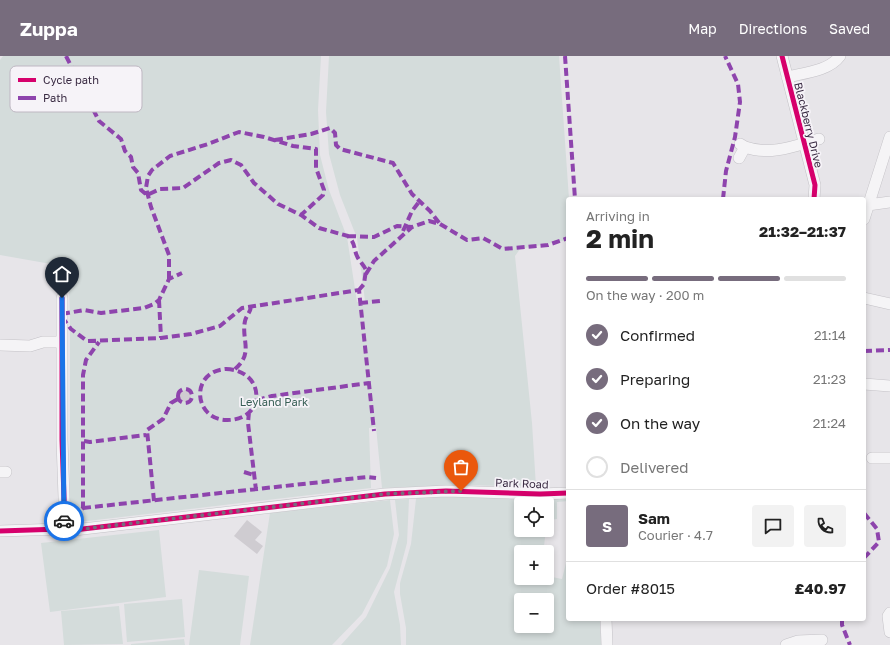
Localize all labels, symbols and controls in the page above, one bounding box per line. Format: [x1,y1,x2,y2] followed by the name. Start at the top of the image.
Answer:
[20,17,78,40] text: Zuppa
[688,20,717,37] text: Map
[739,20,807,37] text: Directions
[829,20,870,37] text: Saved
[10,66,142,112] legend
[43,73,99,86] text: Cycle path
[792,81,826,169] street label: Blackberry Drive
[43,91,67,104] text: Path
[586,208,650,224] text: Arriving in
[759,222,846,240] text: 21:32–21:37
[586,223,654,254] text: 2 min
[45,257,79,298] pin
[51,263,73,285] icon: home
[586,287,704,303] text: On the way · 200 m
[586,324,608,346] icon: check
[620,326,695,344] text: Confirmed
[814,327,846,343] text: 21:14
[586,368,608,390] icon: check
[620,370,690,388] text: Preparing
[813,371,846,387] text: 21:23
[240,395,308,408] park label: Leyland Park
[586,412,608,434] icon: check
[620,414,700,432] text: On the way
[813,415,846,431] text: 21:24
[444,450,478,491] pin
[450,456,472,478] icon: bag
[620,458,688,476] text: Delivered
[495,476,549,490] street label: Park Road
[514,497,554,633] map controls
[514,497,554,537] button: locate
[44,501,84,541] courier
[752,505,794,547] button: chat
[804,505,846,547] button: phone
[638,509,670,527] text: Sam
[53,510,75,532] icon: car
[602,517,612,535] text: S
[638,527,713,543] text: Courier · 4.7
[514,545,554,585] button: +
[586,579,675,597] text: Order #8015
[794,579,846,597] text: £40.97
[514,593,554,633] button: −

